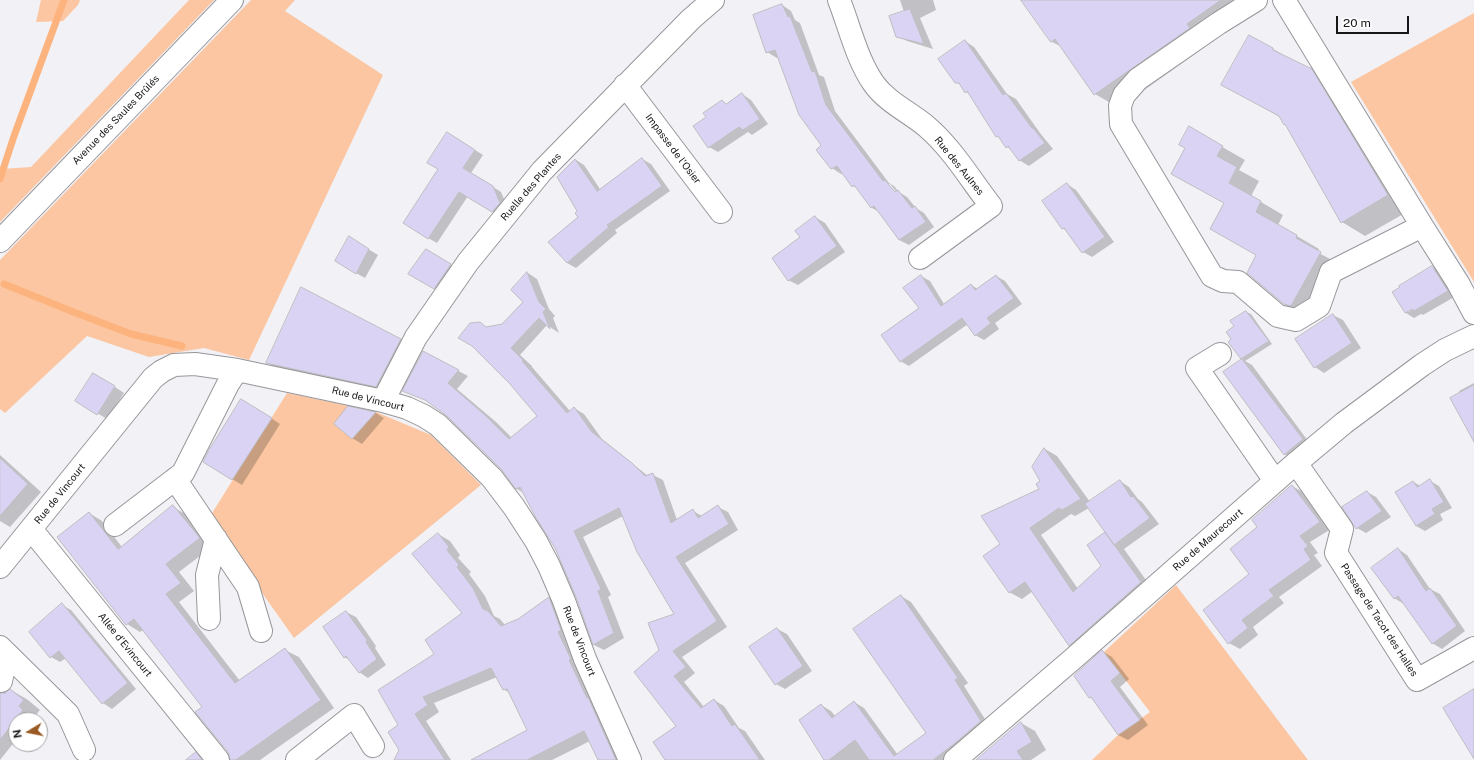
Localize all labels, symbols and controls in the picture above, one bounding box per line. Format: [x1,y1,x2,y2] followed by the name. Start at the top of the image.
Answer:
[1338,8,1411,34] scale bar
[1343,16,1371,30] text: 20 m
[70,73,162,167] street label: Avenue des Saules Brûlés
[643,112,703,186] street label: Impasse de l'Osier
[932,134,986,198] street label: Rue des Aulnes
[498,151,564,223] street label: Ruelle des Plantes
[331,384,405,414] street label: Rue de Vincourt
[32,461,88,527] street label: Rue de Vincourt
[1171,506,1245,574] street label: Rue de Maurecourt
[1338,561,1420,679] street label: Passage de Tacot des Halles
[560,604,598,678] street label: Rue de Vincourt
[96,611,154,679] street label: Allée d'Evincourt
[8,712,48,752] north arrow
[11,729,24,739] text: N

